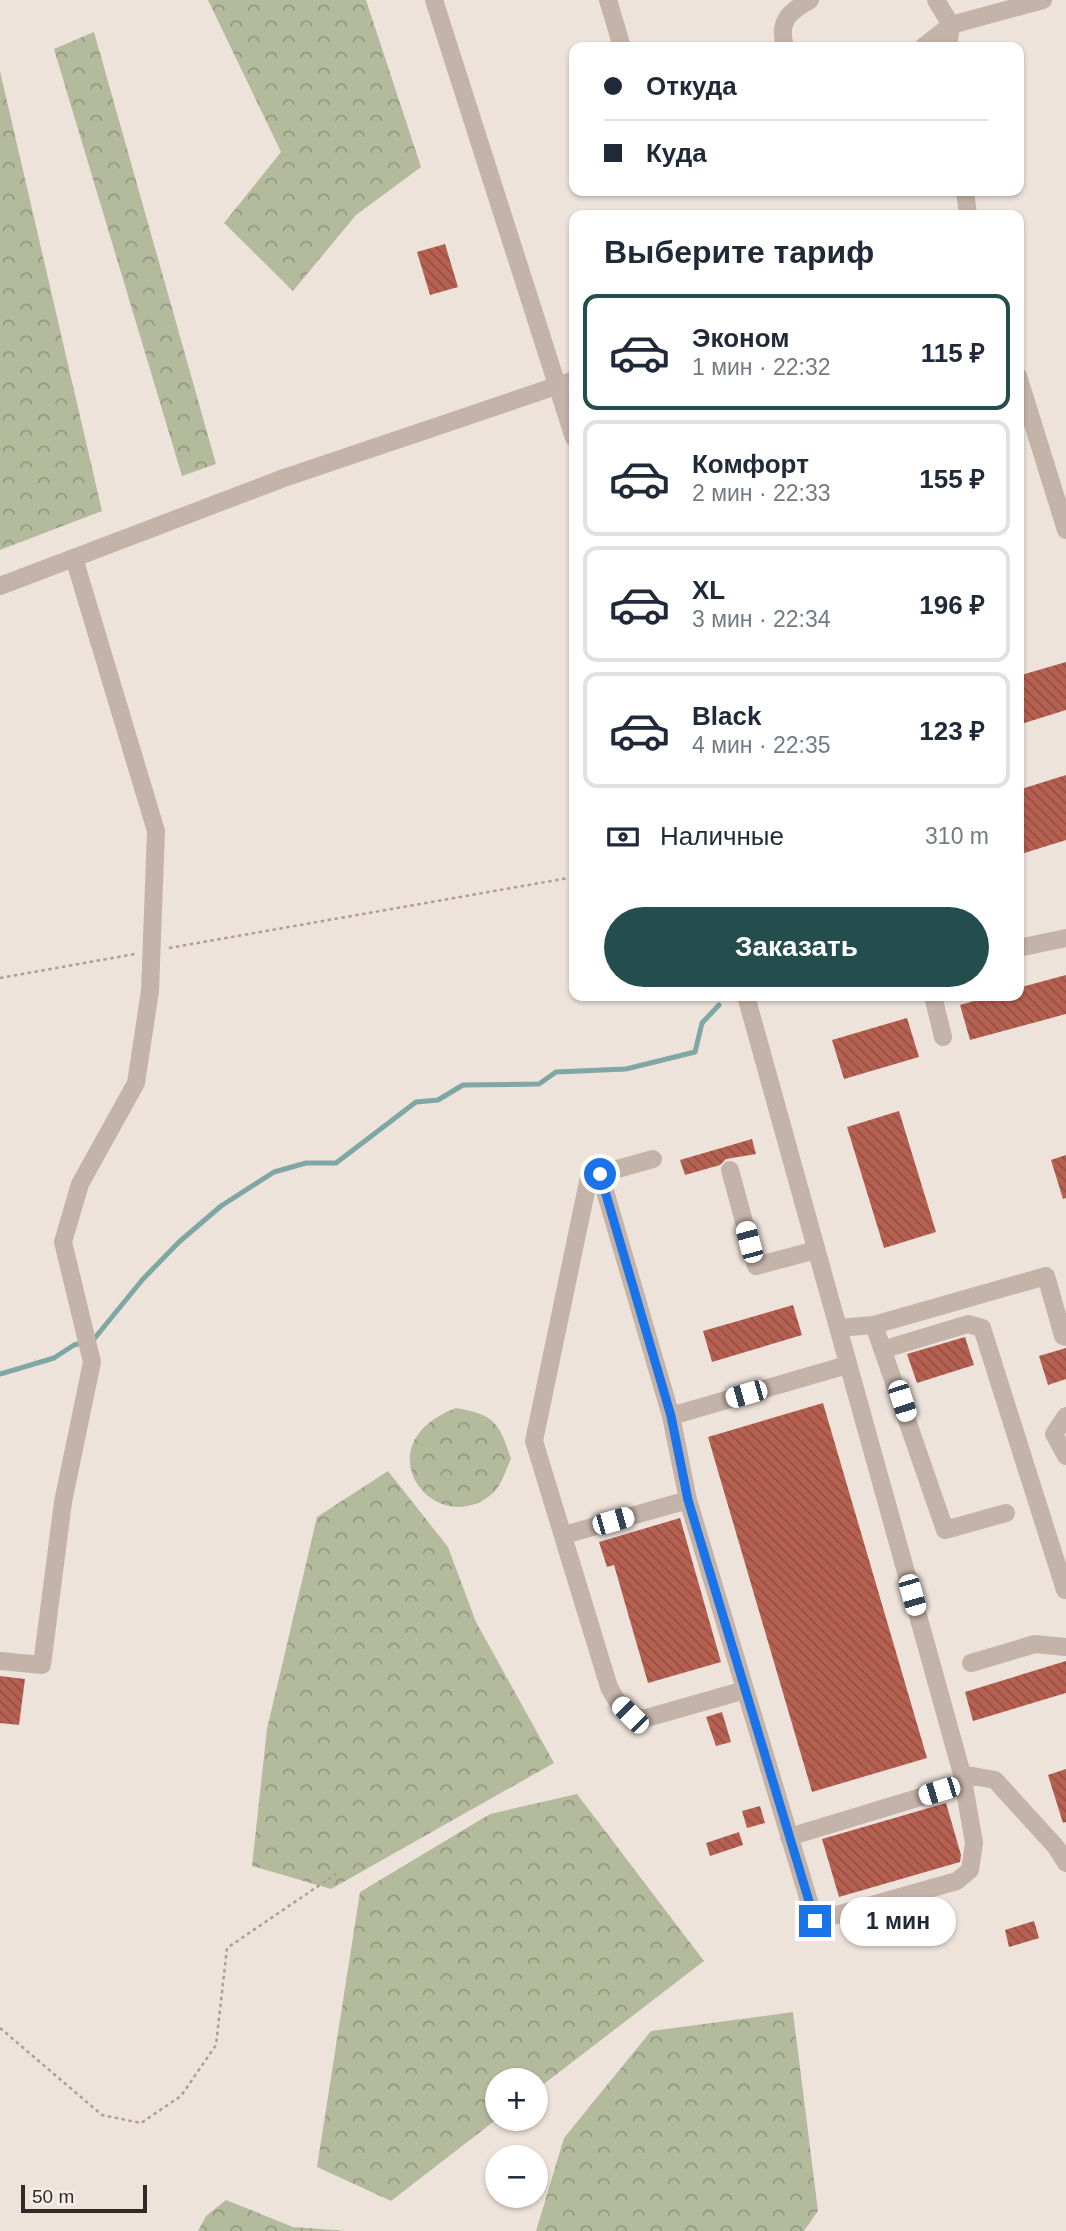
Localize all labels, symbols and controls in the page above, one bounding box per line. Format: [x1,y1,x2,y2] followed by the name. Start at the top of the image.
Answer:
[646,71,737,101] text: Откуда
[646,138,707,168] text: Куда
[604,234,874,270] text: Выберите тариф
[608,321,671,384] icon: car
[692,323,790,353] text: Эконом
[921,338,985,368] text: 115 ₽
[692,354,831,380] text: 1 мин · 22:32
[608,447,671,510] icon: car
[692,449,809,479] text: Комфорт
[919,464,985,494] text: 155 ₽
[692,480,831,506] text: 2 мин · 22:33
[608,573,671,636] icon: car
[692,575,725,605] text: XL
[919,590,985,620] text: 196 ₽
[692,606,831,632] text: 3 мин · 22:34
[608,699,671,762] icon: car
[692,701,761,731] text: Black
[919,716,985,746] text: 123 ₽
[692,732,831,758] text: 4 мин · 22:35
[604,818,642,856] icon: cash
[660,821,784,851] text: Наличные
[925,823,989,849] text: 310 m
[604,907,989,987] button: Заказать
[584,1158,616,1190] route start
[734,1219,765,1265] car
[723,1378,770,1410] car
[886,1378,919,1424] car
[590,1505,637,1537] car
[897,1572,928,1618] car
[608,1693,653,1737] car
[916,1775,963,1807] car
[840,1896,955,1946] callout: 1 мин
[799,1905,831,1937] route end
[866,1908,930,1934] text: 1 мин
[485,2068,548,2208] map controls
[485,2068,548,2131] button: +
[485,2145,548,2208] button: −
[21,2182,147,2214] scale bar
[32,2186,74,2207] text: 50 m

